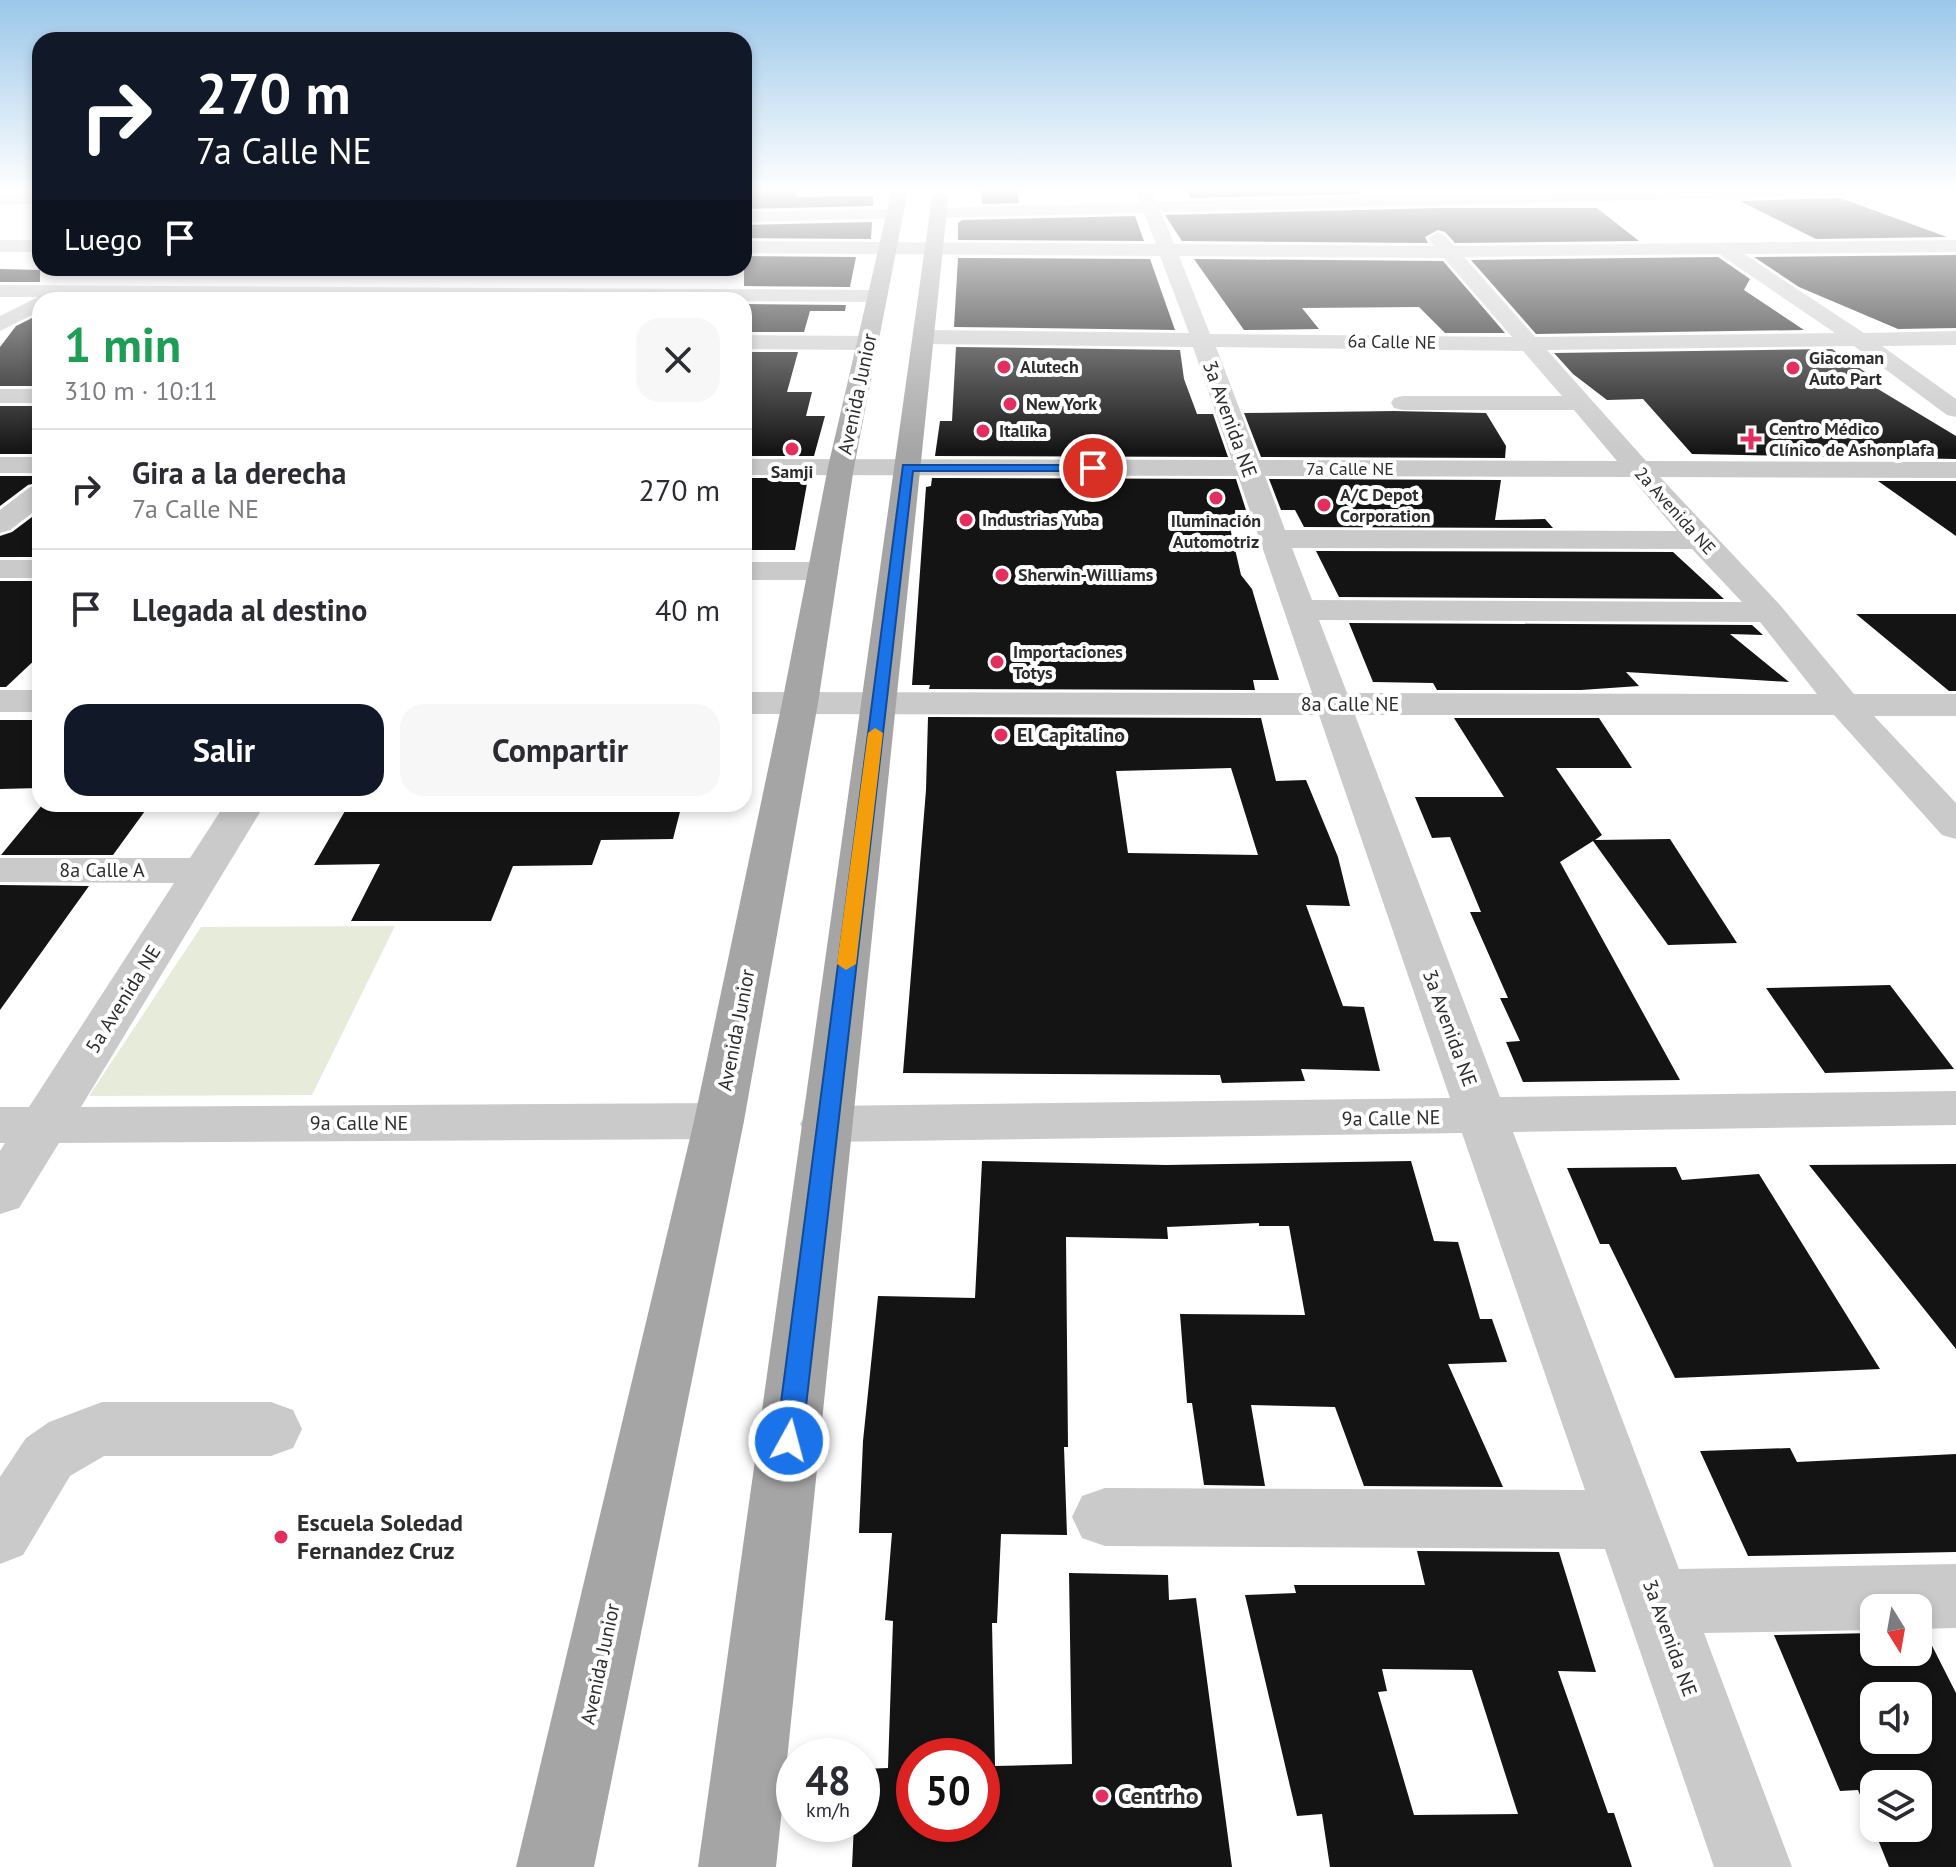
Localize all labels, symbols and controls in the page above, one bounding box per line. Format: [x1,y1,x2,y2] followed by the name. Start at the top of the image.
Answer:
[196,57,351,129] text: 270 m
[64,64,168,168] icon: right
[196,127,372,174] text: 7a Calle NE
[158,216,202,260] icon: arrive
[64,219,142,258] text: Luego
[64,313,181,375] text: 1 min
[636,318,720,402] button: close
[1347,329,1437,354] street label: 6a Calle NE
[831,331,883,457] street label: Avenida Junior
[1809,346,1884,390] place label: Giacoman Auto Part
[1020,355,1079,378] place label: Alutech
[1197,357,1263,481] street label: 3a Avenida NE
[995,358,1013,376] marker: Alutech
[1784,359,1802,377] marker: Giacoman Auto Part
[64,374,218,407] text: 310 m · 10:11
[1026,392,1097,415] place label: New York
[1001,395,1019,413] marker: New York
[1769,417,1935,461] place label: Centro Médico Clínico de Ashonplafa
[999,419,1047,442] place label: Italika
[974,422,992,440] marker: Italika
[1740,428,1762,450] marker: Centro Médico Clínico de Ashonplafa
[1059,434,1127,502] pin
[783,440,801,458] marker: Samji
[1071,446,1115,490] icon: arrive
[132,453,346,492] text: Gira a la derecha
[1306,457,1394,480] street label: 7a Calle NE
[771,460,813,483] place label: Samji
[1630,462,1721,559] street label: 2a Avenida NE
[64,467,108,511] icon: right
[639,470,720,509] text: 270 m
[1340,483,1431,527] place label: A/C Depot Corporation
[1207,489,1225,507] marker: Iluminación Automotriz
[132,492,259,525] text: 7a Calle NE
[1315,496,1333,514] marker: A/C Depot Corporation
[982,508,1100,531] place label: Industrias Yuba
[1171,509,1261,553] place label: Iluminación Automotriz
[957,511,975,529] marker: Industrias Yuba
[1018,563,1154,586] place label: Sherwin-Williams
[993,566,1011,584] marker: Sherwin-Williams
[64,587,108,631] icon: arrive
[132,590,367,629] text: Llegada al destino
[655,590,720,629] text: 40 m
[1013,640,1123,684] place label: Importaciones Totys
[988,653,1006,671] marker: Importaciones Totys
[1301,691,1399,717] street label: 8a Calle NE
[64,704,384,796] button: Salir
[400,704,720,796] button: Compartir
[1017,722,1125,748] place label: El Capitalino
[992,726,1010,744] marker: El Capitalino
[59,857,145,883] street label: 8a Calle A
[79,940,167,1058] street label: 5a Avenida NE
[1417,966,1483,1090] street label: 3a Avenida NE
[711,967,761,1093] street label: Avenida Junior
[1342,1104,1440,1132] street label: 9a Calle NE
[310,1110,408,1136] street label: 9a Calle NE
[747,1399,831,1483] position arrow
[297,1507,463,1566] place label: Escuela Soledad Fernandez Cruz
[272,1528,290,1546] marker: Escuela Soledad Fernandez Cruz
[1637,1576,1703,1700] street label: 3a Avenida NE
[1860,1594,1932,1666] north arrow
[1860,1594,1932,1842] map controls
[574,1601,626,1727] street label: Avenida Junior
[1860,1682,1932,1754] button: sound
[896,1738,1000,1842] speed limit sign: 50
[805,1754,851,1806] text: 48
[1860,1770,1932,1842] button: layers
[1118,1780,1199,1811] place label: Centrho
[1093,1787,1111,1805] marker: Centrho
[806,1797,850,1823] text: km/h

